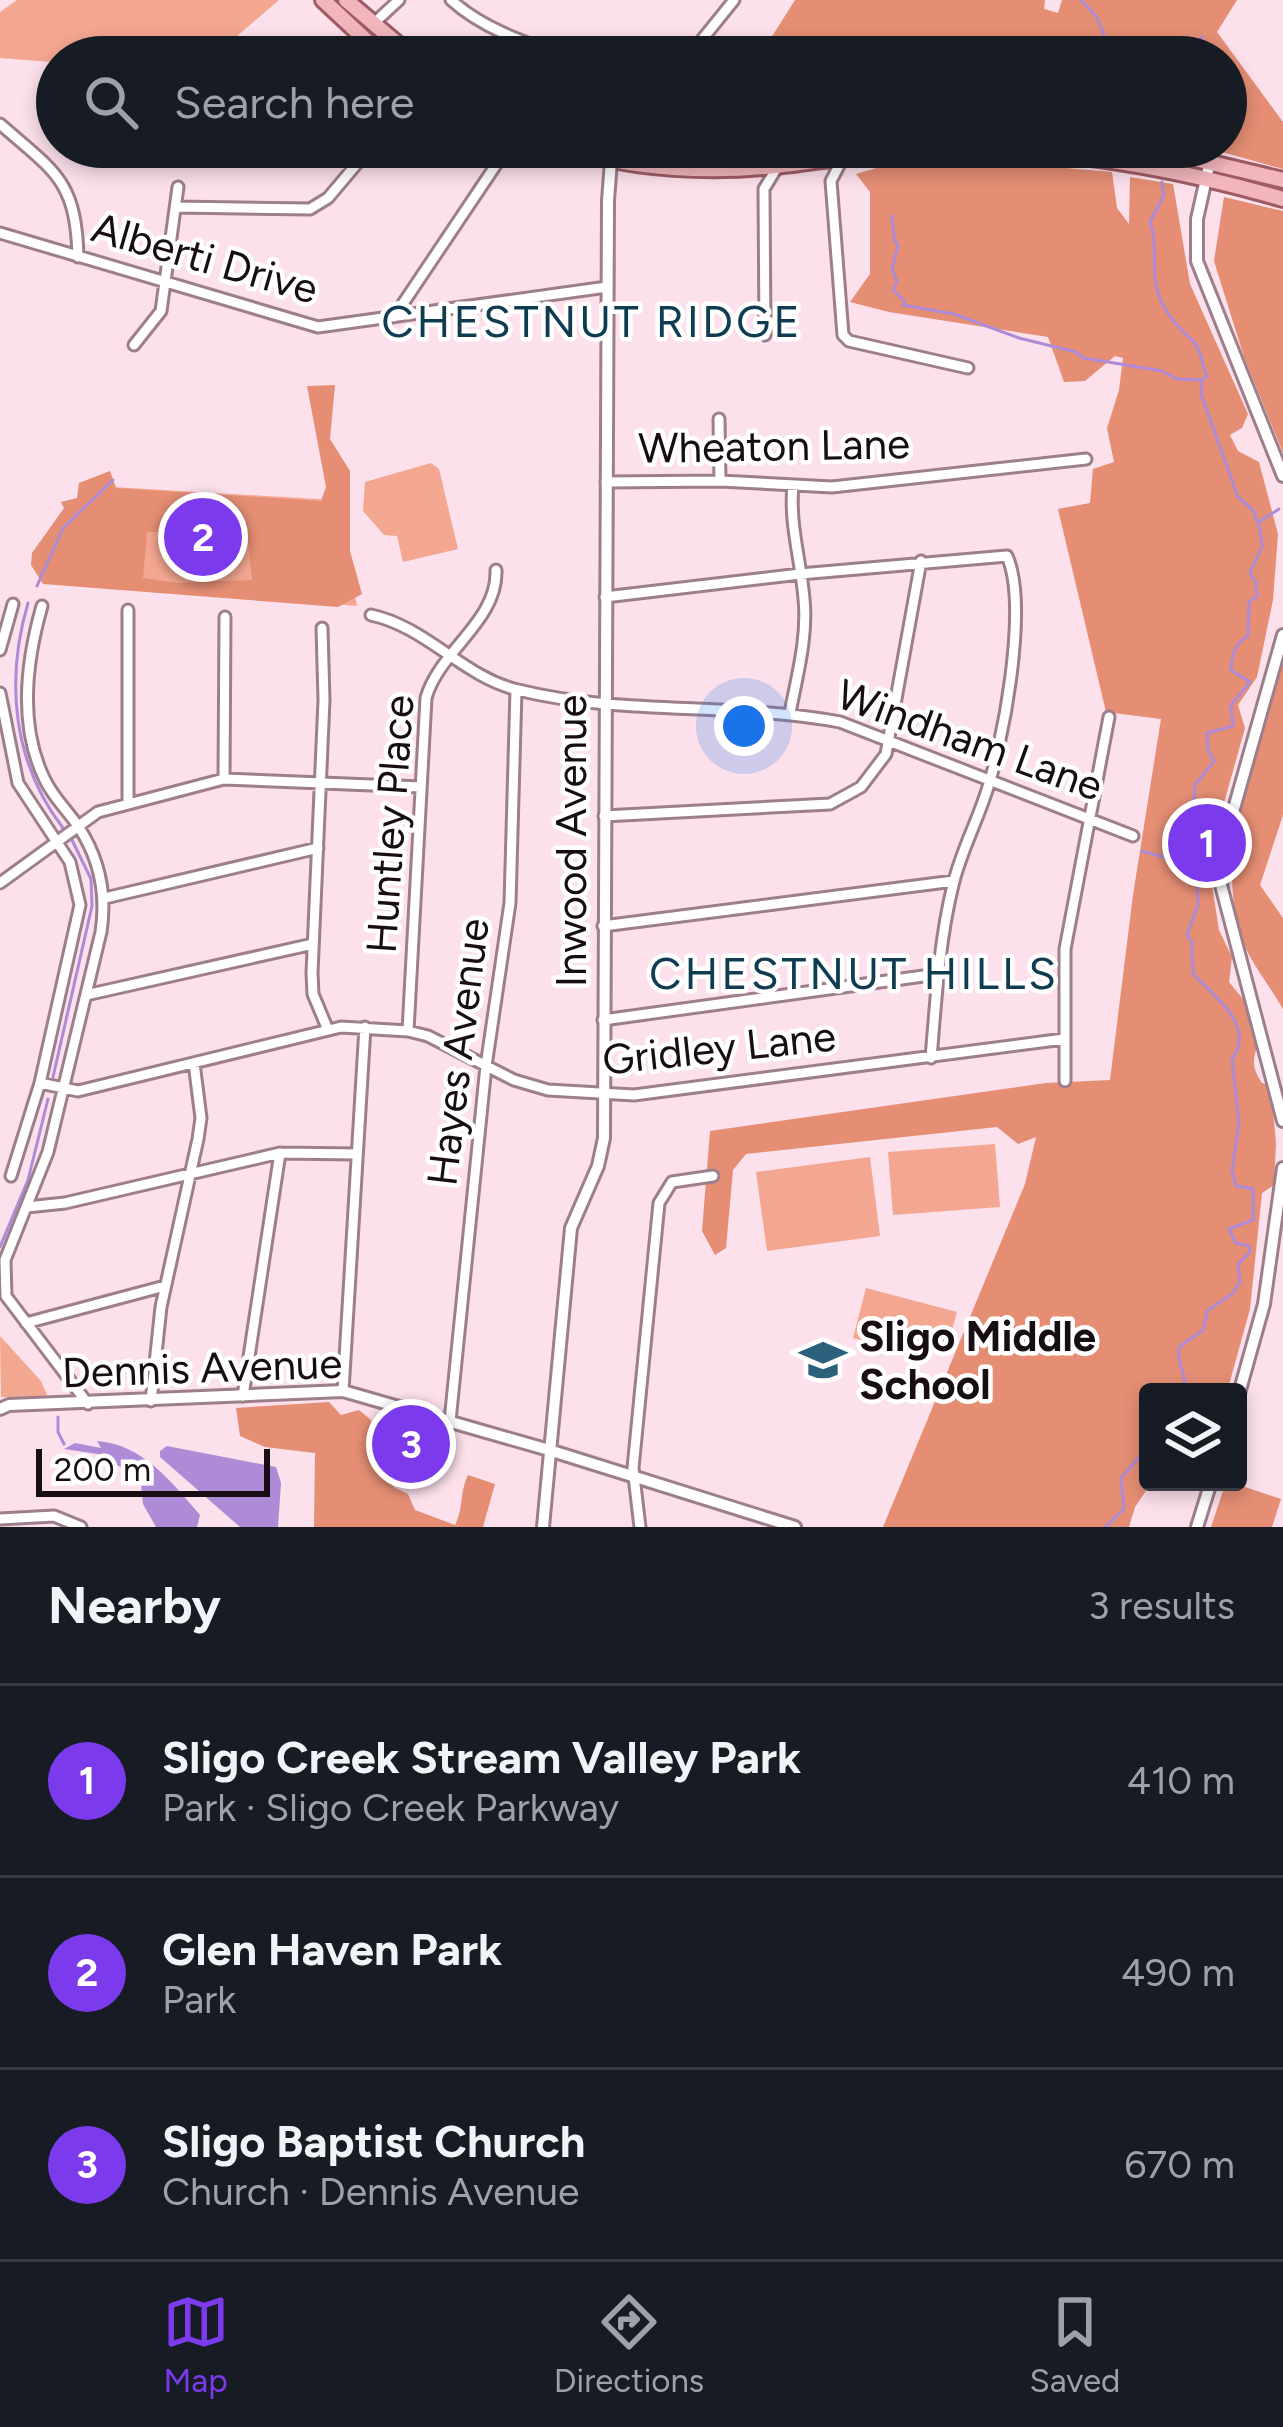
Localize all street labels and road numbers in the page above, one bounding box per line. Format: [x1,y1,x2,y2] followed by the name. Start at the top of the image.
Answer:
[86,201,324,315] street label: Alberti Drive
[638,418,910,474] street label: Wheaton Lane
[830,668,1110,812] street label: Windham Lane
[356,693,424,955] street label: Huntley Place
[546,695,597,987] street label: Inwood Avenue
[416,915,500,1189] street label: Hayes Avenue
[600,1010,838,1086] street label: Gridley Lane
[61,1338,343,1398] street label: Dennis Avenue

